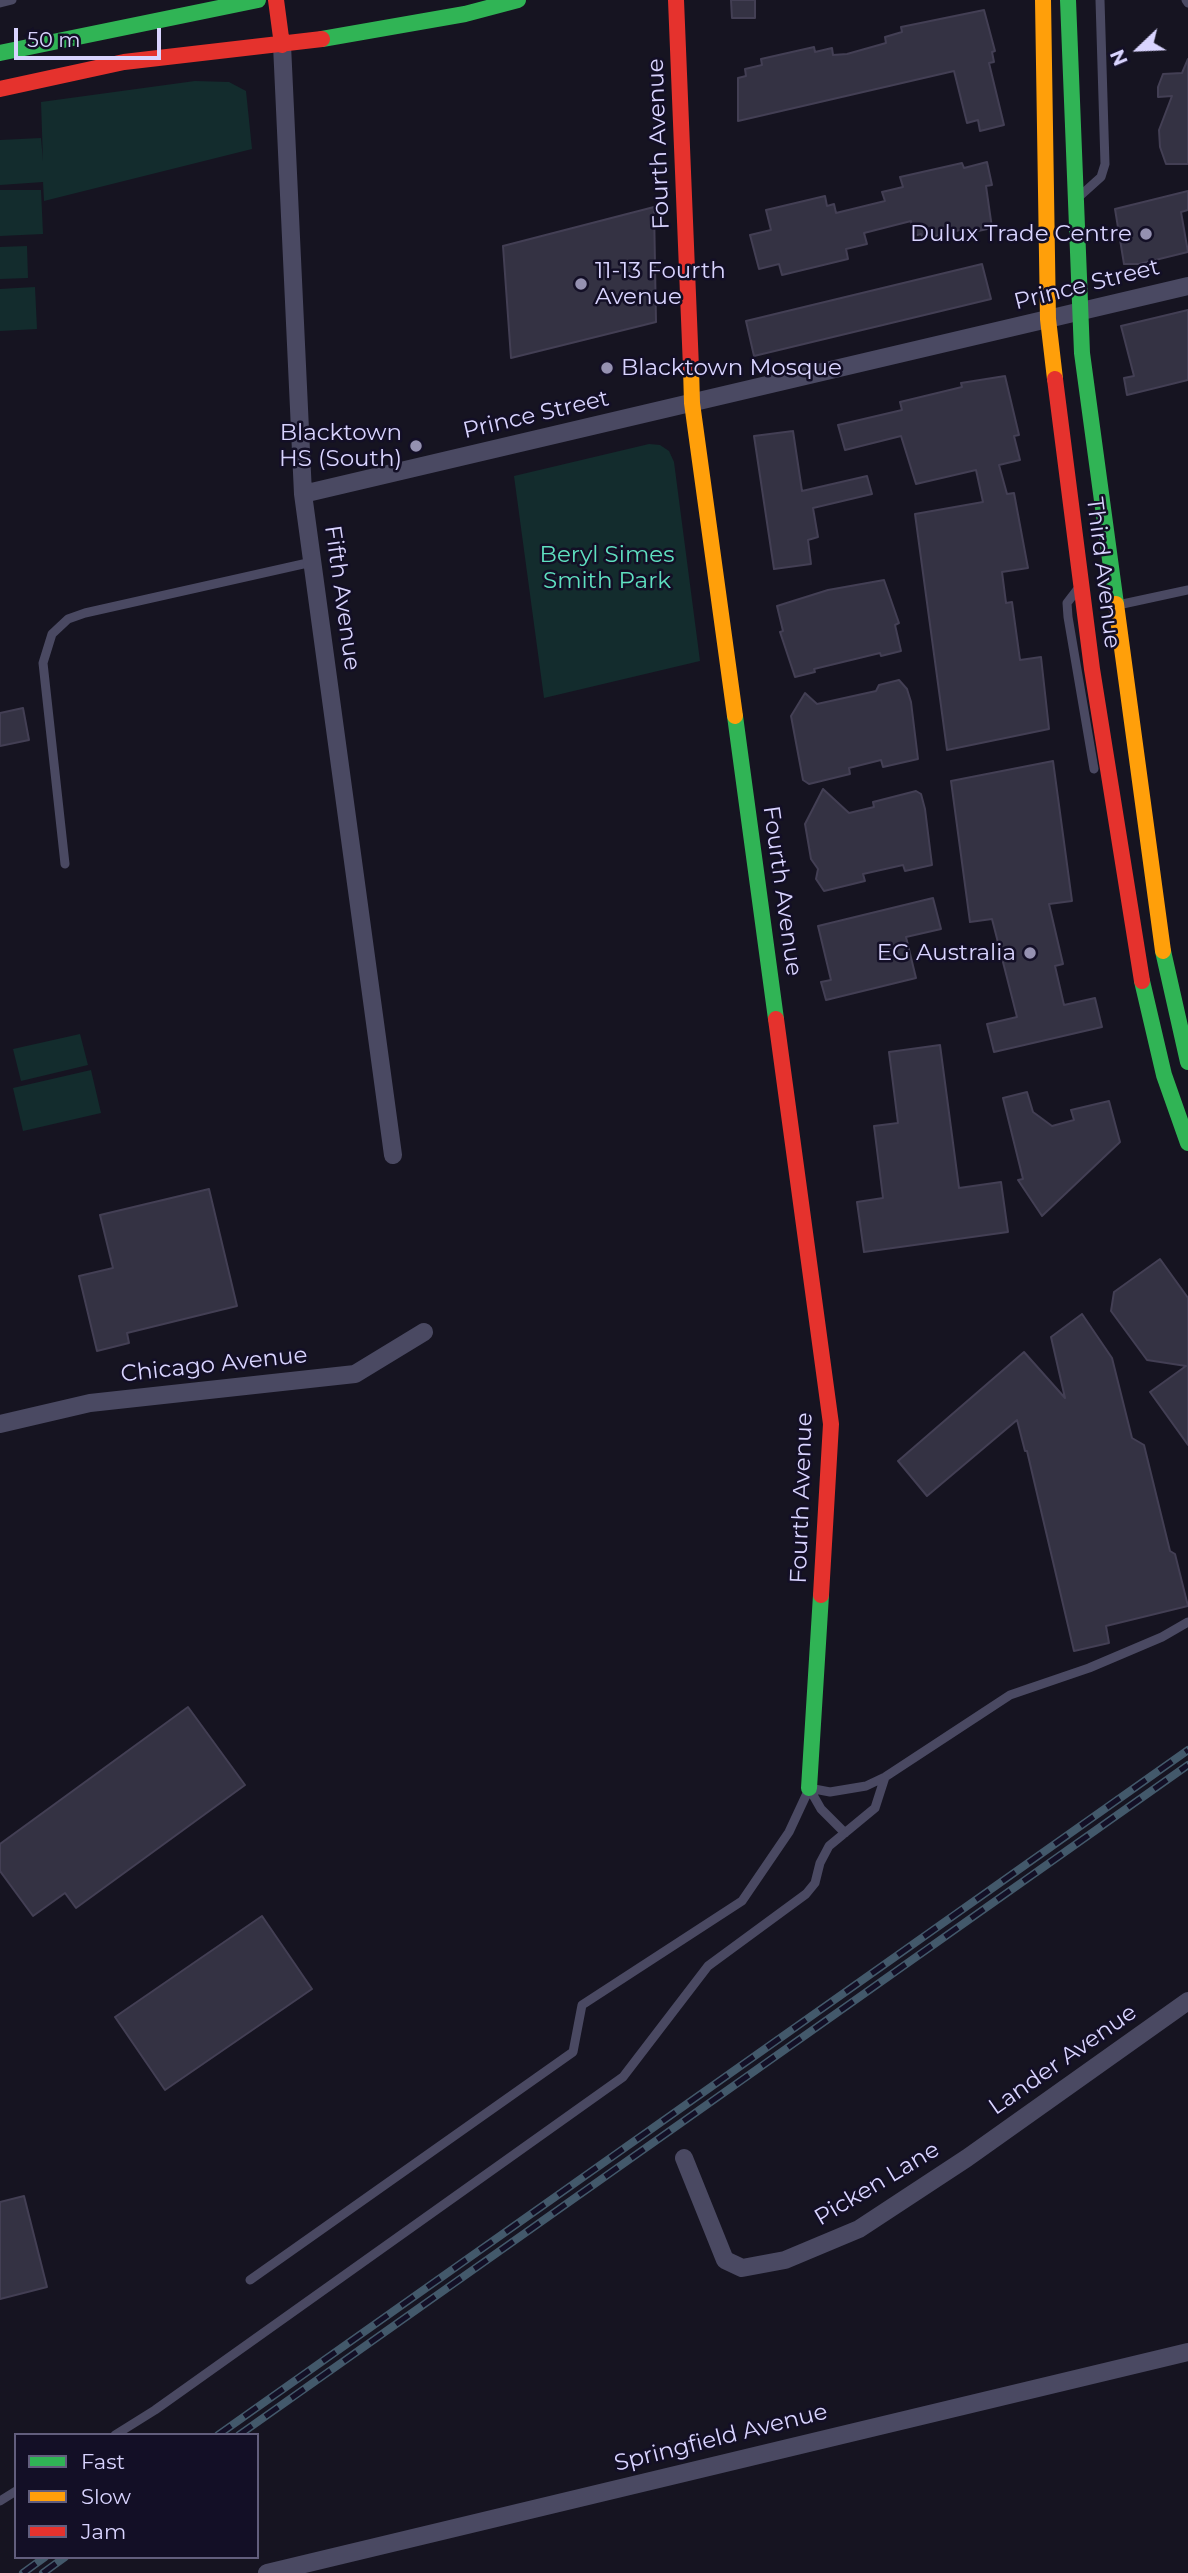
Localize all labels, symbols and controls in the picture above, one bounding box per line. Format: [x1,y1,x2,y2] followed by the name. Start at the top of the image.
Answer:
[18,14,164,58] scale bar
[1104,14,1174,84] north arrow
[27,27,81,52] text: 50 m
[1106,46,1133,69] text: N
[642,58,676,230] street label: Fourth Avenue
[910,220,1132,248] place label: Dulux Trade Centre
[1138,226,1154,242] marker: Dulux Trade Centre
[1011,254,1163,316] street label: Prince Street
[595,257,726,311] place label: 11-13 Fourth Avenue
[573,276,589,292] marker: 11-13 Fourth Avenue
[621,354,842,382] place label: Blacktown Mosque
[599,360,615,376] marker: Blacktown Mosque
[460,385,612,445] street label: Prince Street
[279,419,402,473] place label: Blacktown HS (South)
[408,438,424,454] marker: Blacktown HS (South)
[1080,496,1126,650] street label: Third Avenue
[318,524,366,672] street label: Fifth Avenue
[540,541,674,595] park label: Beryl Simes Smith Park
[756,804,808,978] street label: Fourth Avenue
[877,939,1016,967] place label: EG Australia
[1022,945,1038,961] marker: EG Australia
[119,1341,309,1389] street label: Chicago Avenue
[785,1412,819,1584] street label: Fourth Avenue
[984,1999,1142,2121] street label: Lander Avenue
[810,2136,944,2232] street label: Picken Lane
[612,2398,830,2478] street label: Springfield Avenue
[14,2433,259,2559] legend
[81,2449,125,2474] text: Fast
[81,2484,131,2509] text: Slow
[81,2519,126,2544] text: Jam

